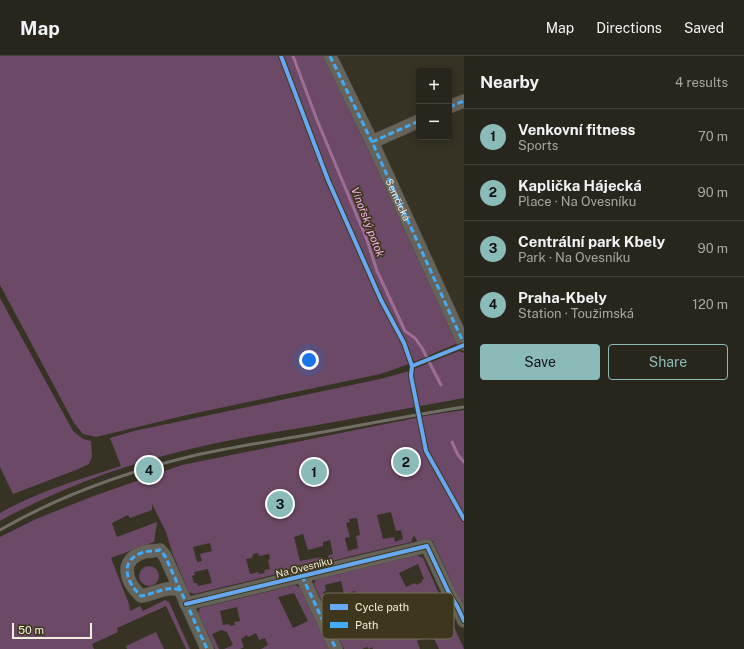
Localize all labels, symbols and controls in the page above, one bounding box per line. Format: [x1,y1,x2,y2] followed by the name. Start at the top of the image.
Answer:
[20,17,60,39] text: Map
[546,20,574,36] text: Map
[596,20,662,36] text: Directions
[684,20,724,36] text: Saved
[416,68,452,140] map controls
[416,68,452,104] button: +
[480,72,539,92] text: Nearby
[675,75,728,90] text: 4 results
[416,104,452,140] button: −
[518,121,635,138] text: Venkovní fitness
[490,129,496,144] text: 1
[698,129,728,144] text: 70 m
[518,138,558,153] text: Sports
[383,176,413,223] street label: Semčická
[518,177,642,194] text: Kaplička Hájecká
[349,185,387,259] water label: Vinořský potok
[489,185,497,200] text: 2
[698,185,728,200] text: 90 m
[518,194,636,209] text: Place · Na Ovesníku
[518,233,665,250] text: Centrální park Kbely
[489,241,497,256] text: 3
[698,241,728,256] text: 90 m
[518,250,630,265] text: Park · Na Ovesníku
[518,289,607,306] text: Praha-Kbely
[489,297,497,312] text: 4
[693,297,728,312] text: 120 m
[518,306,634,321] text: Station · Toužimská
[480,344,600,380] button: Save
[608,344,728,380] button: Share
[299,350,319,370] your location
[393,447,419,477] pin: 2
[136,455,162,485] pin: 4
[301,457,327,487] pin: 1
[267,489,293,519] pin: 3
[274,554,334,580] street label: Na Ovesníku
[322,593,454,639] legend
[355,601,409,613] text: Cycle path
[355,619,378,631] text: Path
[12,621,92,640] scale bar
[18,624,44,636] text: 50 m

